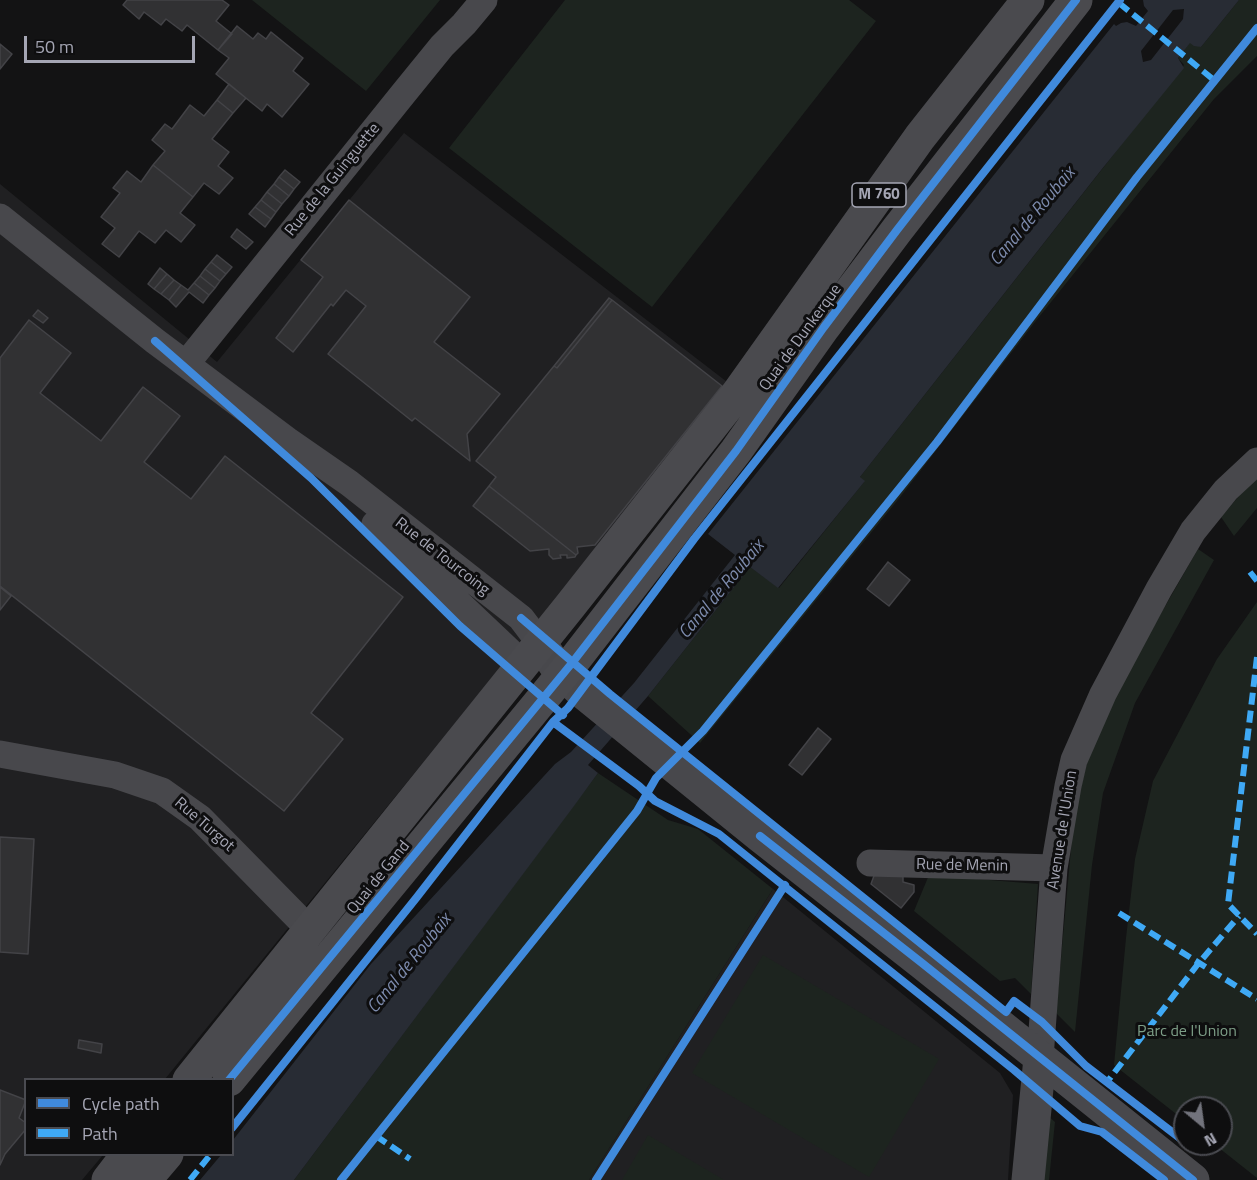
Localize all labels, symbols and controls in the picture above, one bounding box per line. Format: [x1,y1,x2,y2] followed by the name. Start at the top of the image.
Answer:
[27,24,198,62] scale bar
[35,33,74,60] text: 50 m
[282,120,384,240] street label: Rue de la Guinguette
[985,163,1081,271] water label: Canal de Roubaix
[852,183,906,207] road number: M 760
[756,281,846,395] street label: Quai de Dunkerque
[391,514,493,600] street label: Rue de Tourcoing
[674,536,770,644] water label: Canal de Roubaix
[1044,769,1082,891] street label: Avenue de l'Union
[170,794,238,856] street label: Rue Turgot
[344,837,414,919] street label: Quai de Gand
[916,856,1008,876] street label: Rue de Menin
[363,910,457,1018] water label: Canal de Roubaix
[1137,1022,1237,1042] park label: Parc de l'Union
[24,1078,234,1156] legend
[82,1090,160,1117] text: Cycle path
[1173,1096,1233,1156] north arrow
[82,1120,118,1147] text: Path
[1200,1127,1221,1153] text: N

